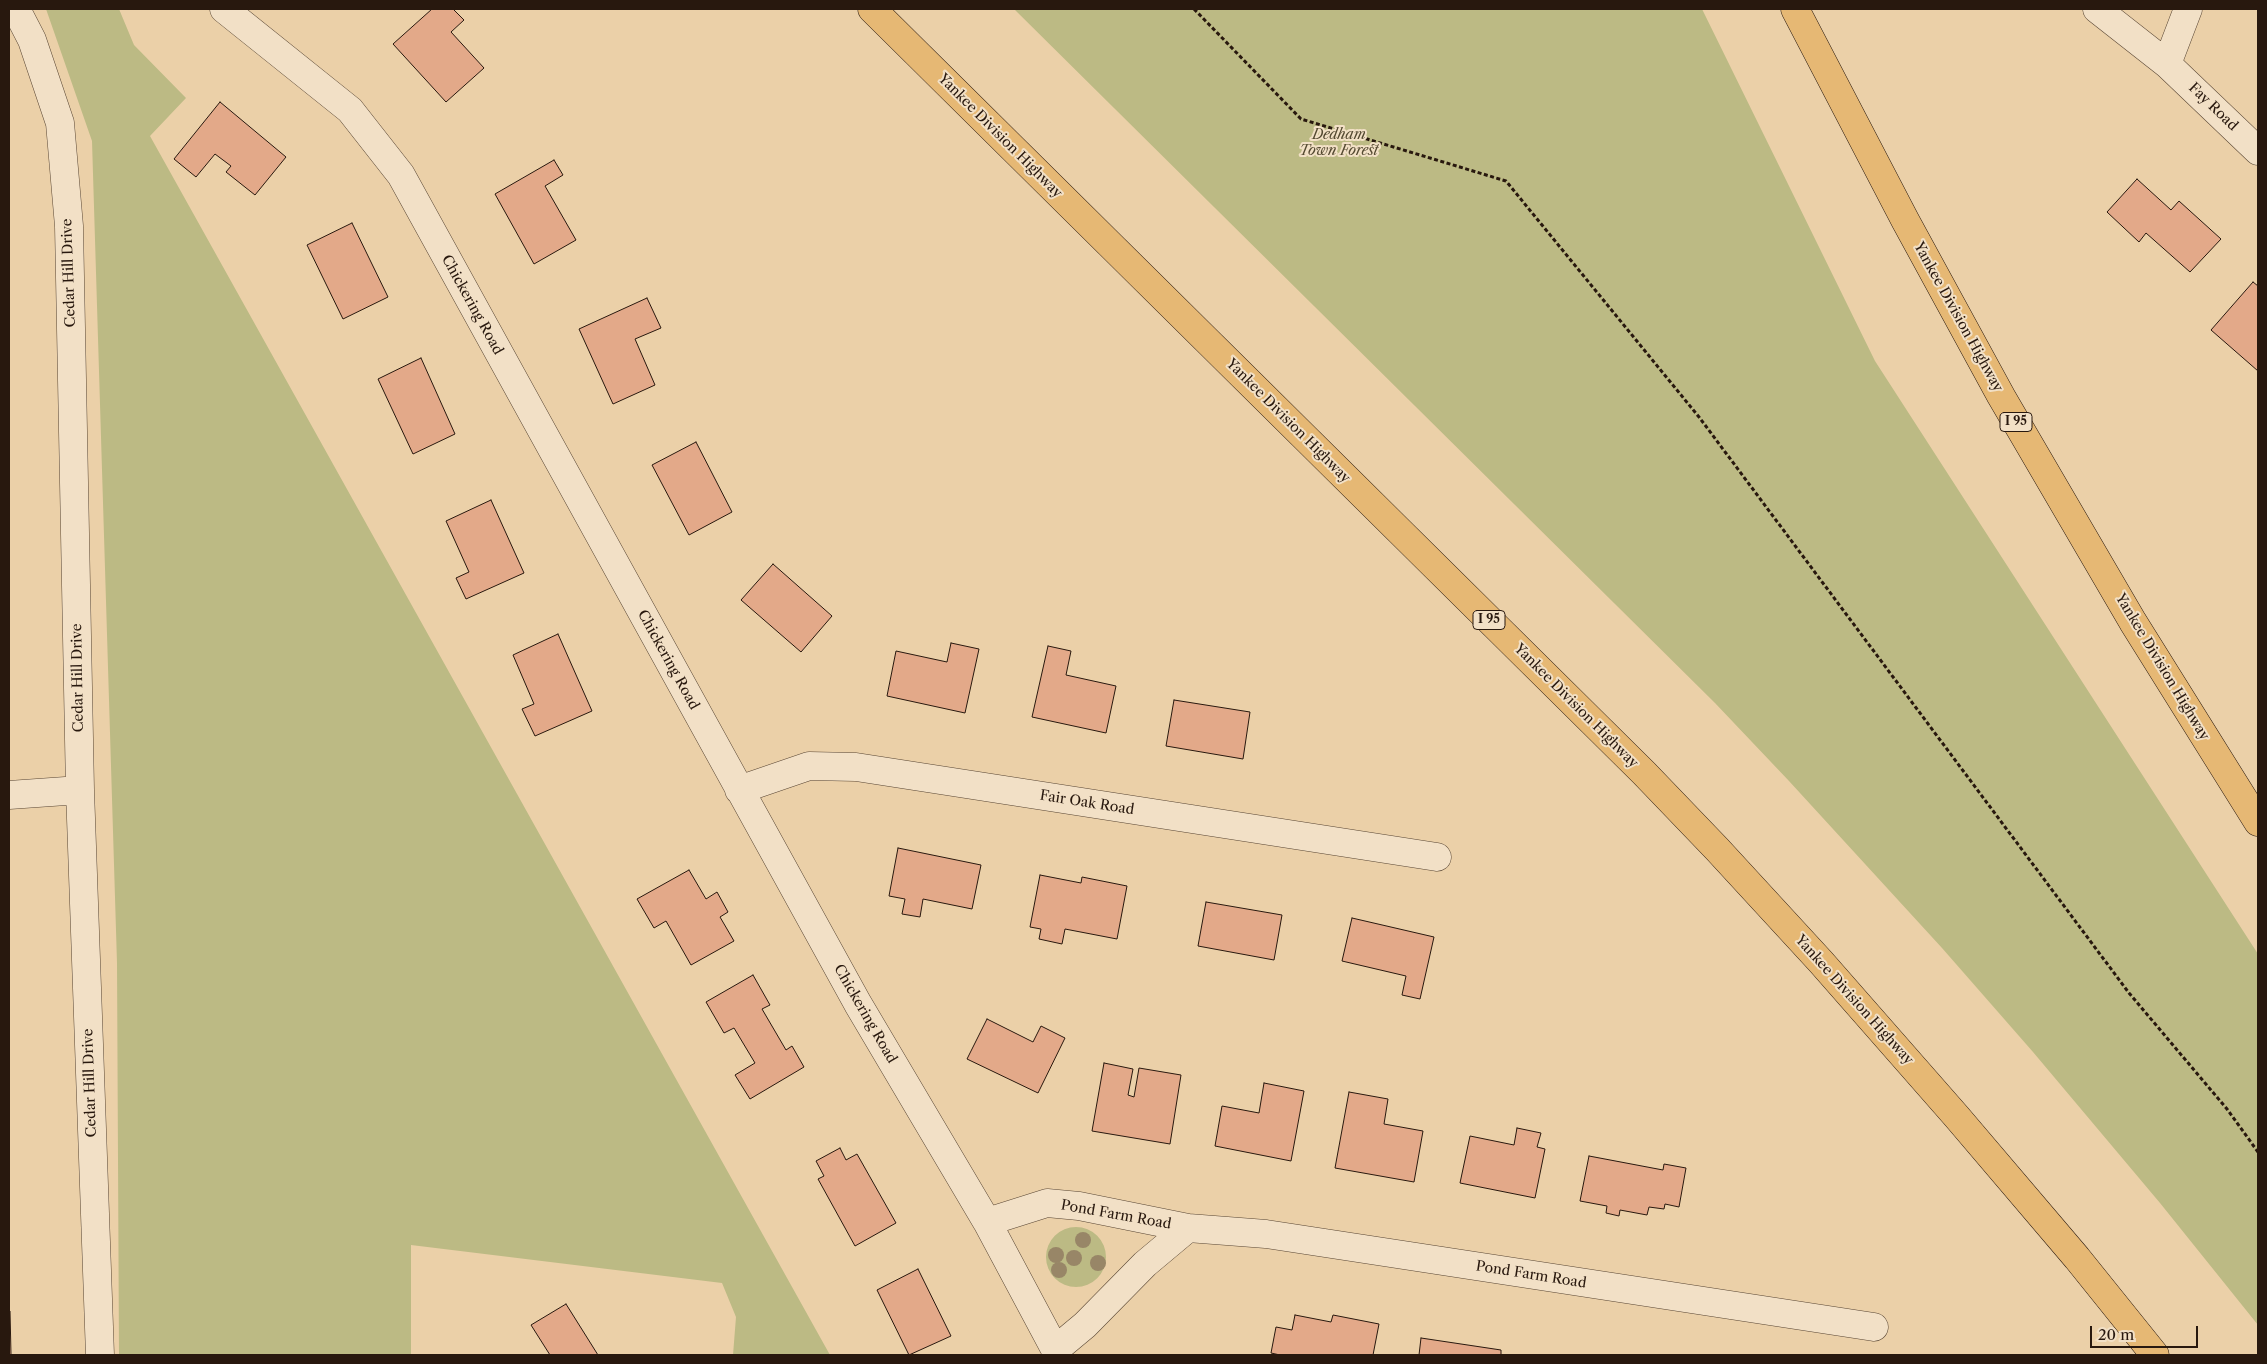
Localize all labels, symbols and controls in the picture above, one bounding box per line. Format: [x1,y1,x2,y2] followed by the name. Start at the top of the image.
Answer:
[935,71,1065,201] street label: Yankee Division Highway
[2185,80,2241,134] street label: Fay Road
[1299,127,1379,160] park label: Dedham Town Forest
[59,218,79,328] street label: Cedar Hill Drive
[1910,239,2006,395] street label: Yankee Division Highway
[438,252,506,358] street label: Chickering Road
[1223,356,1353,486] street label: Yankee Division Highway
[2000,412,2032,432] road number: I 95
[2111,590,2213,744] street label: Yankee Division Highway
[634,607,702,713] street label: Chickering Road
[1473,610,1505,630] road number: I 95
[69,623,87,733] street label: Cedar Hill Drive
[1511,641,1641,771] street label: Yankee Division Highway
[1039,787,1135,819] street label: Fair Oak Road
[1791,932,1917,1068] street label: Yankee Division Highway
[830,962,900,1066] street label: Chickering Road
[80,1028,100,1138] street label: Cedar Hill Drive
[1060,1197,1172,1233] street label: Pond Farm Road
[1474,1258,1588,1292] street label: Pond Farm Road
[2092,1316,2200,1348] scale bar
[2098,1325,2134,1344] text: 20 m

